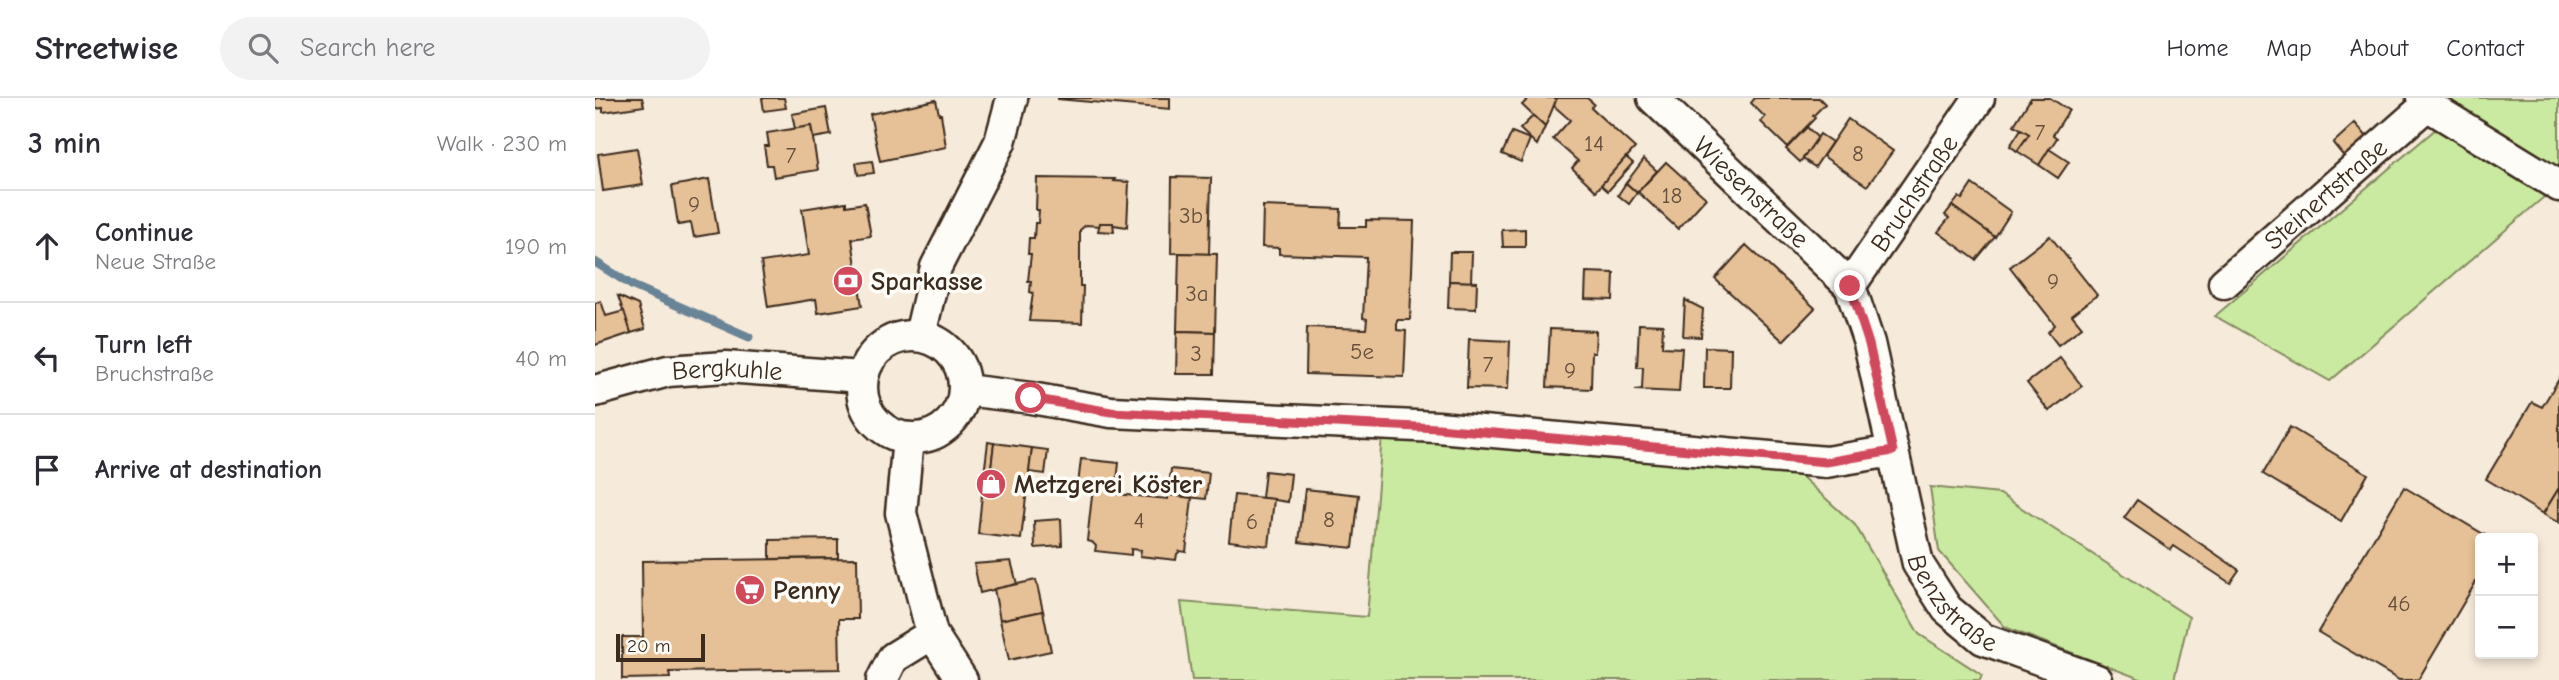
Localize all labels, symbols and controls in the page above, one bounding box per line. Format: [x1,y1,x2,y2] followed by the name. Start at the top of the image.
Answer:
[220,17,710,80] search box
[35,29,178,67] text: Streetwise
[244,29,282,67] icon: search
[300,33,435,63] text: Search here
[2167,34,2228,62] text: Home
[2266,34,2312,62] text: Map
[2350,34,2408,62] text: About
[2446,34,2524,62] text: Contact
[2035,119,2046,146] house number: 7
[28,126,101,161] text: 3 min
[1865,129,1965,258] street label: Bruchstraße
[437,130,567,157] text: Walk · 230 m
[1584,130,1604,157] house number: 14
[1687,131,1815,255] street label: Wiesenstraße
[2259,133,2394,257] street label: Steinertstraße
[1852,140,1864,167] house number: 8
[786,142,797,169] house number: 7
[1662,182,1682,209] house number: 18
[688,191,700,218] house number: 9
[1179,202,1203,229] house number: 3b
[95,218,193,248] text: Continue
[28,227,66,265] icon: ahead
[505,233,567,260] text: 190 m
[95,248,216,275] text: Neue Straße
[831,264,865,298] bank icon: Sparkasse
[871,267,983,297] place label: Sparkasse
[2047,268,2059,295] house number: 9
[1834,270,1865,301] route end
[1185,280,1209,307] house number: 3a
[95,330,192,360] text: Turn left
[1350,338,1374,365] house number: 5e
[28,339,66,377] icon: left
[1190,340,1202,367] house number: 3
[515,345,567,372] text: 40 m
[1483,351,1494,378] house number: 7
[671,353,784,387] street label: Bergkuhle
[1564,357,1576,384] house number: 9
[95,360,214,387] text: Bruchstraße
[1015,382,1046,413] route start
[28,451,66,489] icon: arrive
[95,455,322,485] text: Arrive at destination
[974,467,1008,501] shop icon: Metzgerei Köster
[1014,470,1203,500] place label: Metzgerei Köster
[1323,506,1335,533] house number: 8
[1133,507,1145,534] house number: 4
[1246,508,1258,535] house number: 6
[2475,533,2538,659] map controls
[2475,533,2538,596] button: +
[1900,552,2001,659] street label: Benzstraße
[733,573,767,607] supermarket icon: Penny
[773,576,840,606] place label: Penny
[2387,590,2411,617] house number: 46
[2475,596,2538,659] button: −
[616,631,705,663] scale bar
[627,635,671,657] text: 20 m

